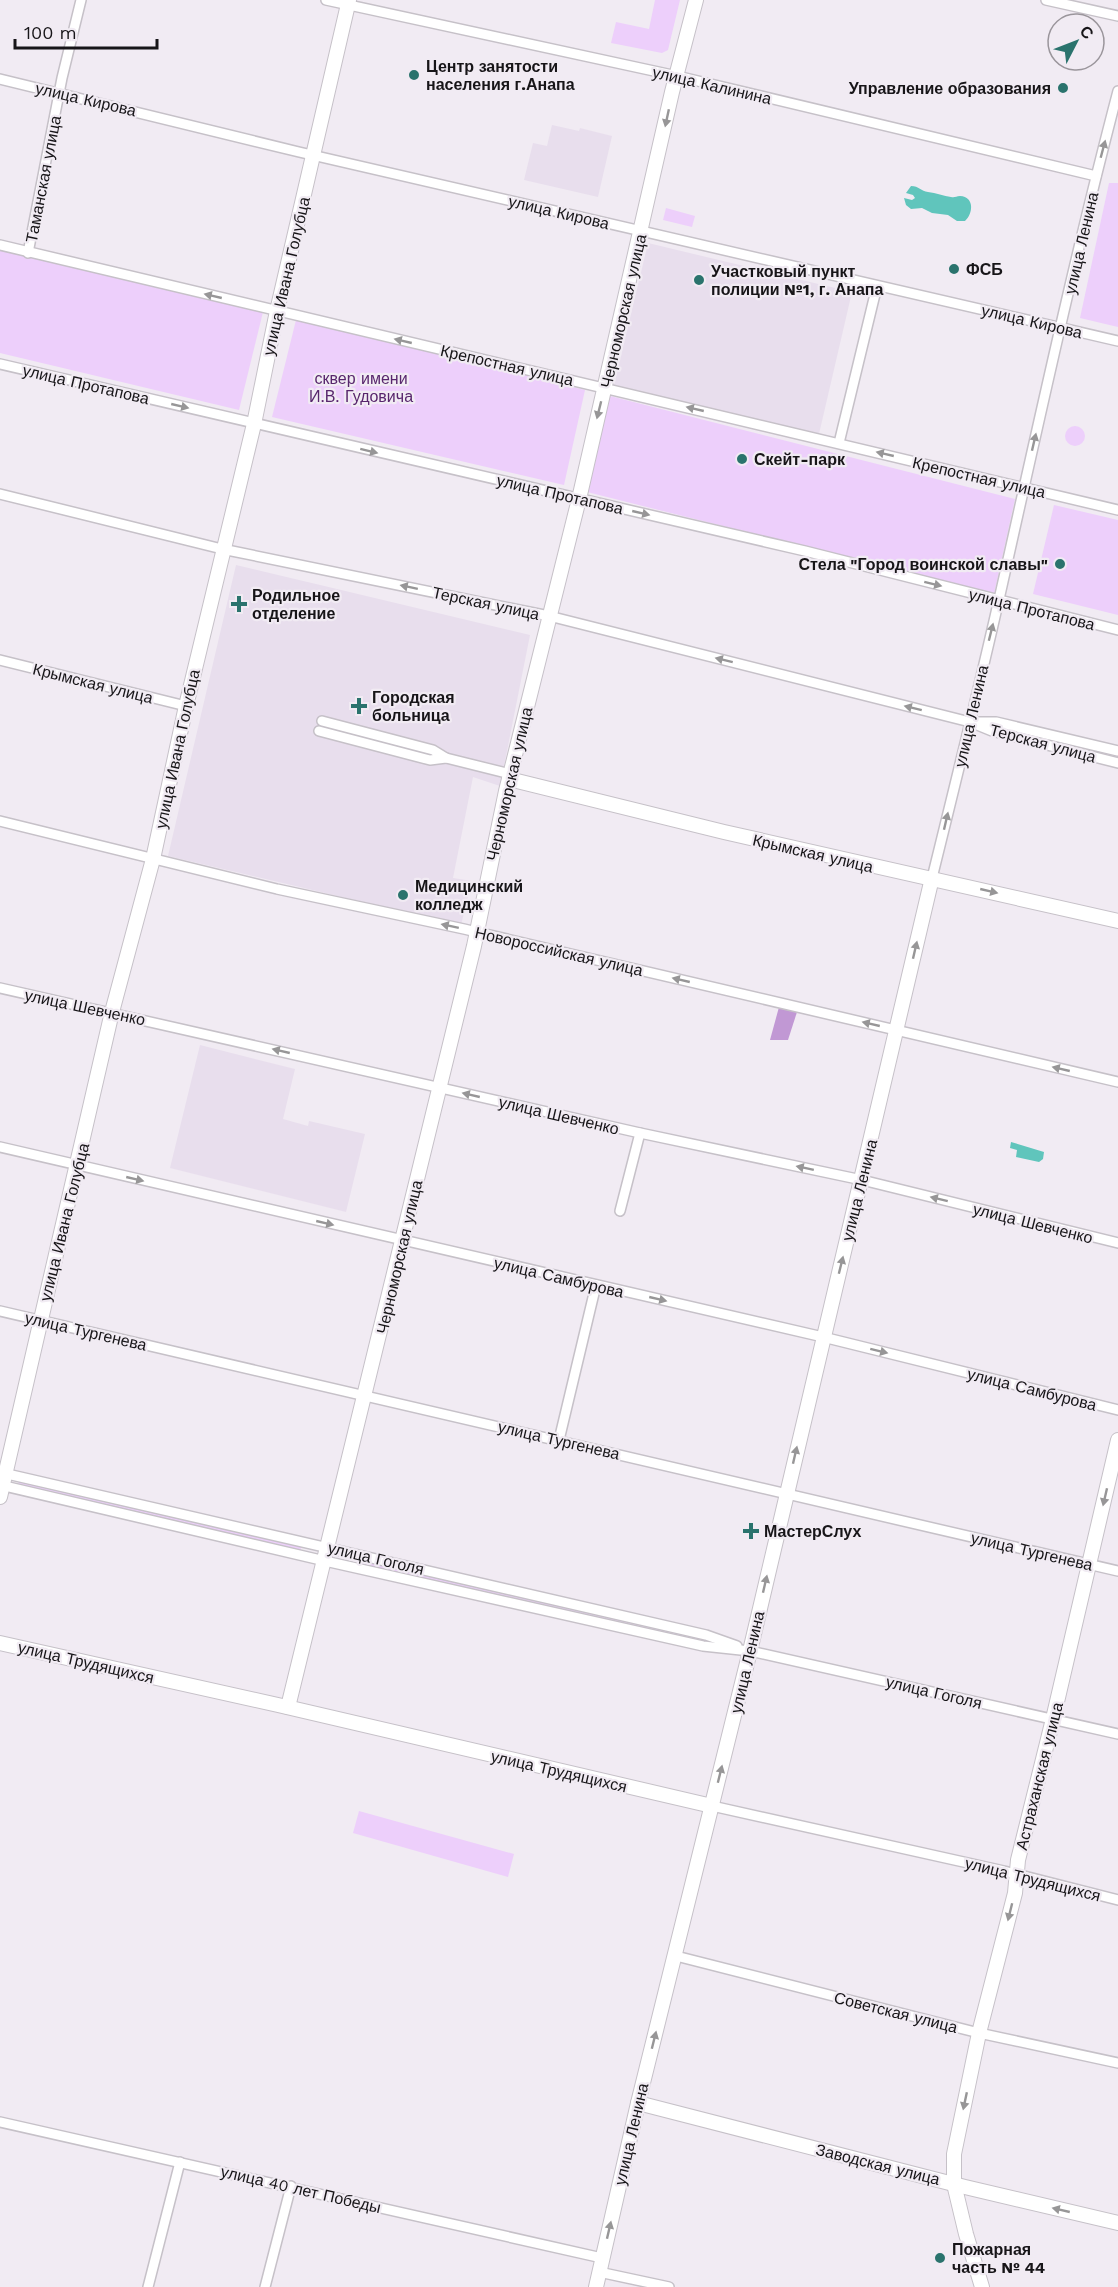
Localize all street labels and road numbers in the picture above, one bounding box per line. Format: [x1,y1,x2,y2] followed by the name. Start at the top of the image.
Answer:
[651,63,773,108] street label: улица Калинина
[34,79,138,120] street label: улица Кирова
[22,114,65,244] street label: Таманская улица
[1060,190,1103,296] street label: улица Ленина
[507,192,611,233] street label: улица Кирова
[259,195,314,357] street label: улица Ивана Голубца
[597,232,650,390] street label: Черноморская улица
[980,301,1084,342] street label: улица Кирова
[439,341,575,390] street label: Крепостная улица
[21,361,151,408] street label: улица Протапова
[911,453,1047,502] street label: Крепостная улица
[495,471,625,518] street label: улица Протапова
[431,583,541,624] street label: Терская улица
[967,585,1097,634] street label: улица Протапова
[31,659,155,708] street label: Крымская улица
[950,663,993,769] street label: улица Ленина
[151,668,204,830] street label: улица Ивана Голубца
[483,705,536,863] street label: Черноморская улица
[988,720,1098,767] street label: Терская улица
[751,830,875,877] street label: Крымская улица
[473,923,645,980] street label: Новороссийская улица
[23,985,147,1030] street label: улица Шевченко
[497,1092,621,1139] street label: улица Шевченко
[838,1137,881,1243] street label: улица Ленина
[36,1141,93,1303] street label: улица Ивана Голубца
[373,1178,426,1336] street label: Черноморская улица
[971,1199,1095,1248] street label: улица Шевченко
[492,1253,626,1302] street label: улица Самбурова
[23,1308,149,1355] street label: улица Тургенева
[965,1364,1099,1415] street label: улица Самбурова
[496,1417,622,1464] street label: улица Тургенева
[969,1528,1095,1575] street label: улица Тургенева
[326,1538,426,1579] street label: улица Гоголя
[726,1609,769,1715] street label: улица Ленина
[16,1638,156,1687] street label: улица Трудящихся
[884,1672,984,1713] street label: улица Гоголя
[1012,1700,1067,1852] street label: Астраханская улица
[489,1747,629,1796] street label: улица Трудящихся
[963,1853,1103,1906] street label: улица Трудящихся
[832,1988,960,2037] street label: Советская улица
[610,2081,653,2187] street label: улица Ленина
[814,2140,942,2189] street label: Заводская улица
[219,2162,383,2217] street label: улица 40 лет Победы

